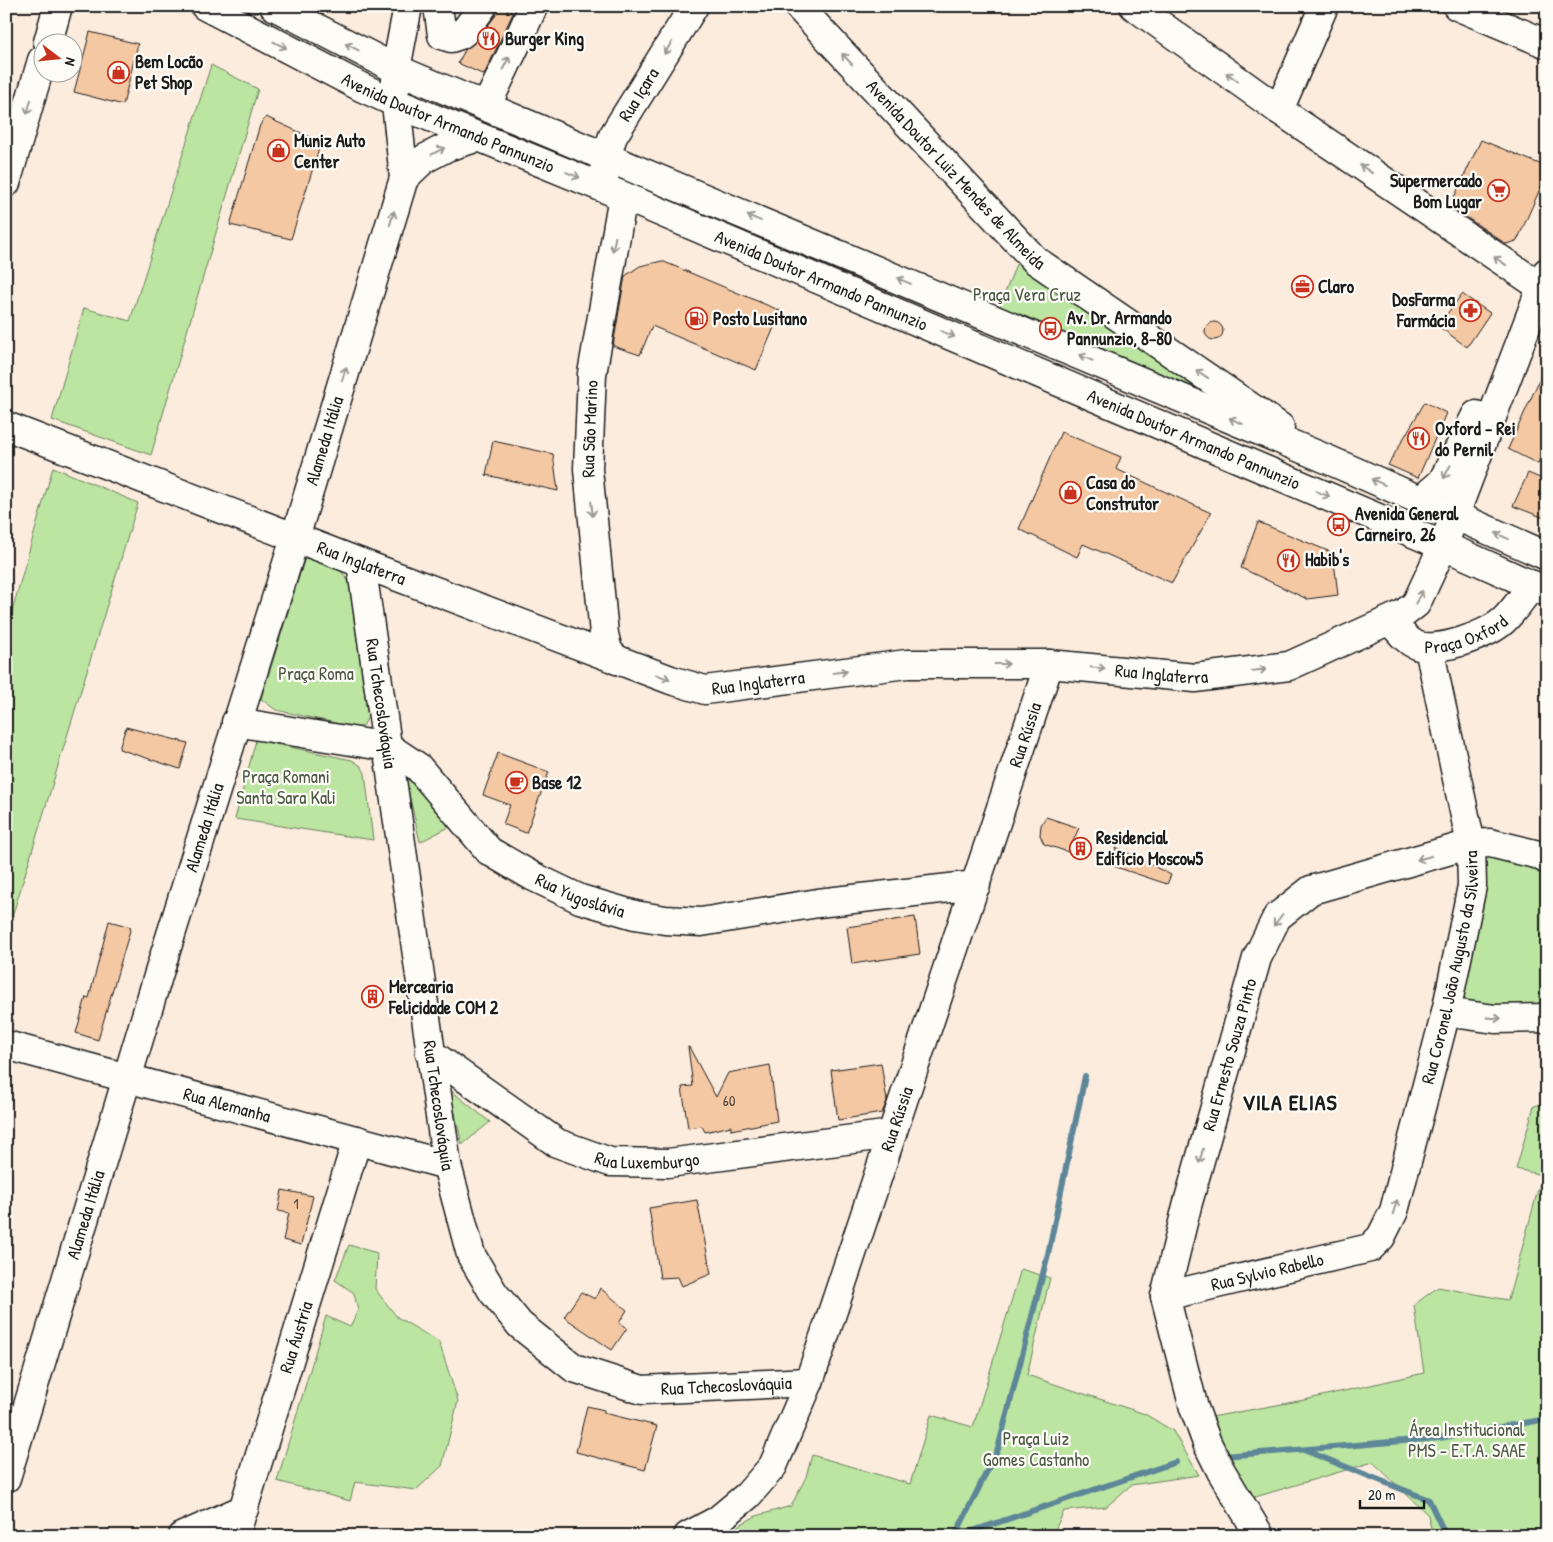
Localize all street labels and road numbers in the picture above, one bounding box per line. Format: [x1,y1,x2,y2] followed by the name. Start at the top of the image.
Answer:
[612,63,665,126] street label: Rua Içara
[337,66,559,179] street label: Avenida Doutor Armando Pannunzio
[861,74,1050,275] street label: Avenida Doutor Luiz Mendes de Almeida
[711,224,932,337] street label: Avenida Doutor Armando Pannunzio
[575,380,604,479] street label: Rua São Marino
[1084,383,1304,495] street label: Avenida Doutor Armando Pannunzio
[299,393,349,488] street label: Alameda Itália
[314,534,410,591] street label: Rua Inglaterra
[1424,609,1513,659] street label: Praça Oxford
[360,637,403,770] street label: Rua Tchecoslováquia
[1114,657,1209,690] street label: Rua Inglaterra
[710,664,806,701] street label: Rua Inglaterra
[1002,699,1047,770] street label: Rua Rússia
[178,780,230,875] street label: Alameda Itália
[1415,850,1484,1087] street label: Rua Coronel João Augusto da Silveira
[531,866,628,923] street label: Rua Yugoslávia
[1196,975,1263,1134] street label: Rua Ernesto Souza Pinto
[417,1039,461,1173] street label: Rua Tchecoslováquia
[181,1081,274,1128] street label: Rua Alemanha
[874,1083,919,1155] street label: Rua Rússia
[591,1145,701,1175] street label: Rua Luxemburgo
[60,1167,110,1262] street label: Alameda Itália
[1208,1246,1326,1297] street label: Rua Sylvio Rabello
[273,1298,319,1376] street label: Rua Áustria
[660,1370,792,1401] street label: Rua Tchecoslováquia

